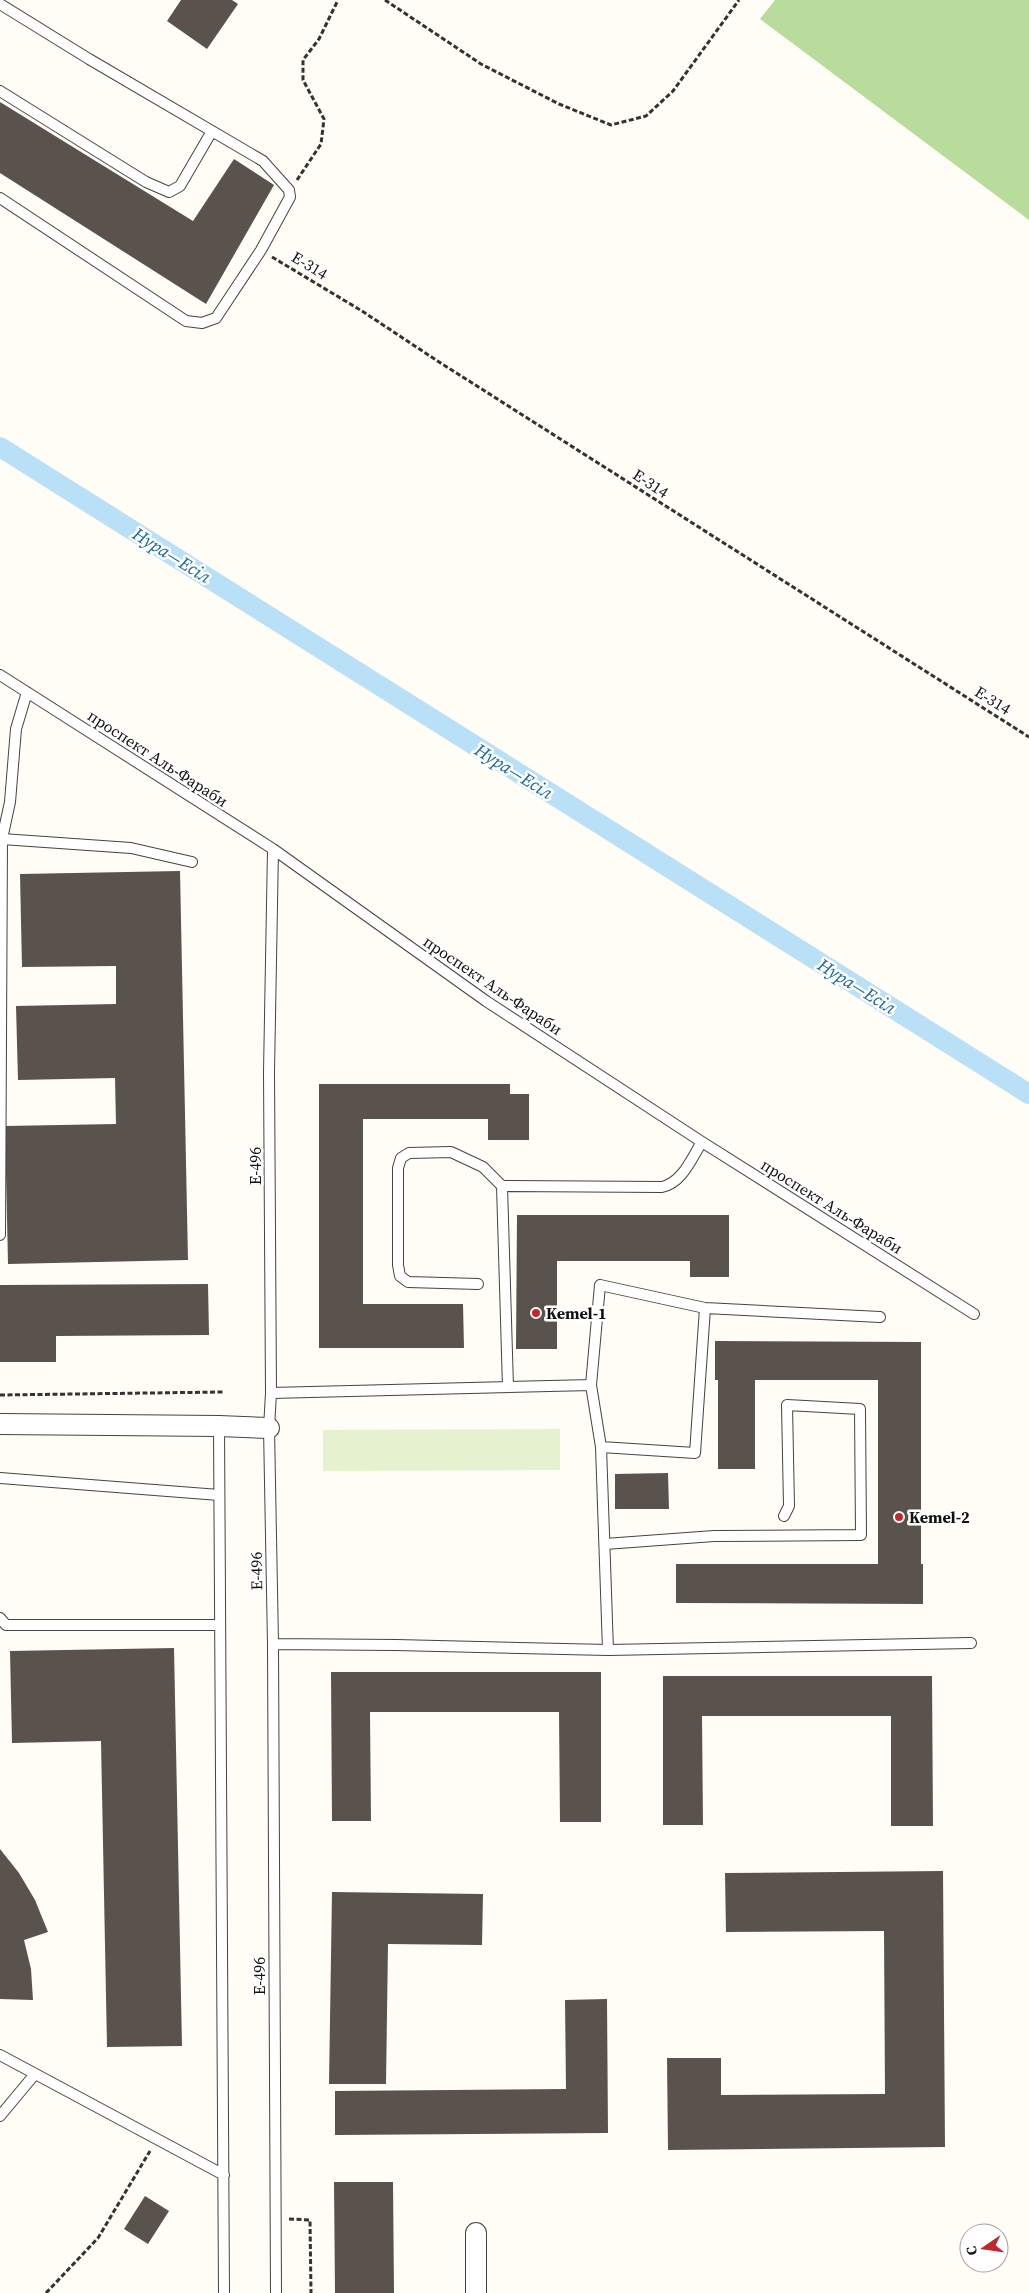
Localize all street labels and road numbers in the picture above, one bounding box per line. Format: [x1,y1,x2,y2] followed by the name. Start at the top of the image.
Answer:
[288,246,332,284] street label: E-314
[629,463,673,503] street label: E-314
[971,680,1015,720] street label: E-314
[83,704,233,812] street label: проспект Аль-Фараби
[419,930,567,1040] street label: проспект Аль-Фараби
[244,1147,266,1185] street label: E-496
[757,1153,907,1259] street label: проспект Аль-Фараби
[245,1551,267,1591] street label: E-496
[248,1957,270,1995] street label: E-496

